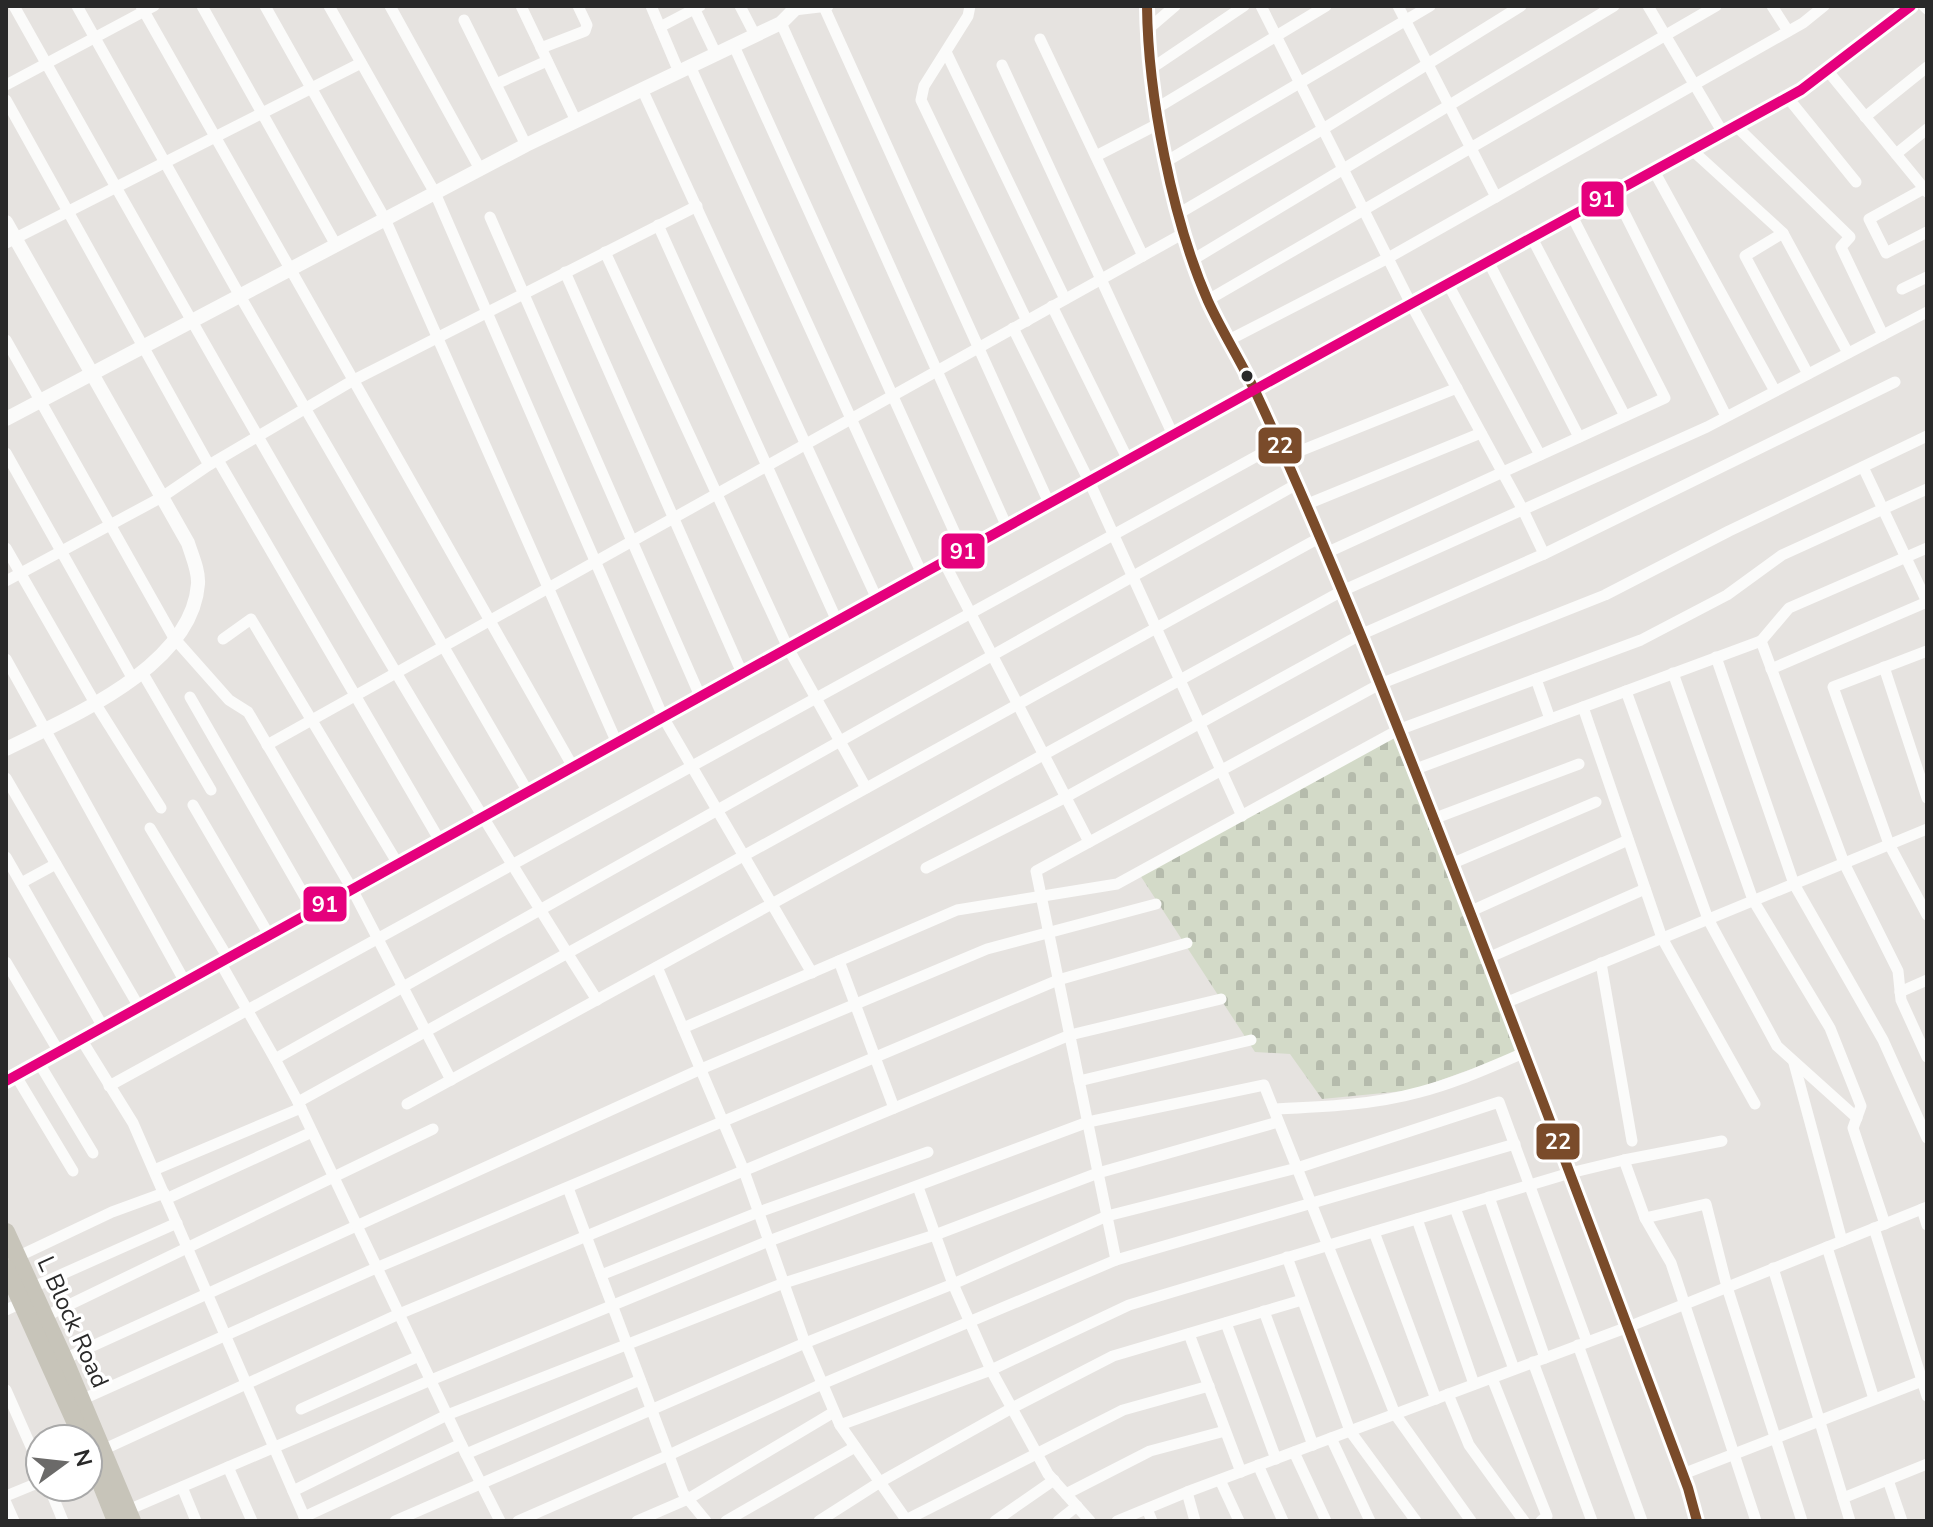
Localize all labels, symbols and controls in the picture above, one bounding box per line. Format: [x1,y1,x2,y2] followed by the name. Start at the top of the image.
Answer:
[1580,180,1625,218] line badge: 91
[1589,185,1615,215] text: 91
[1239,368,1255,384] unlabelled marker
[1257,426,1303,465] line badge: 22
[1267,431,1293,461] text: 22
[940,532,986,570] line badge: 91
[950,537,976,567] text: 91
[302,885,348,923] line badge: 91
[312,890,338,920] text: 91
[1535,1122,1581,1161] line badge: 22
[1545,1127,1571,1157] text: 22
[30,1251,116,1393] street label: L Block Road
[24,1423,104,1503] north arrow
[66,1446,99,1470] text: N

